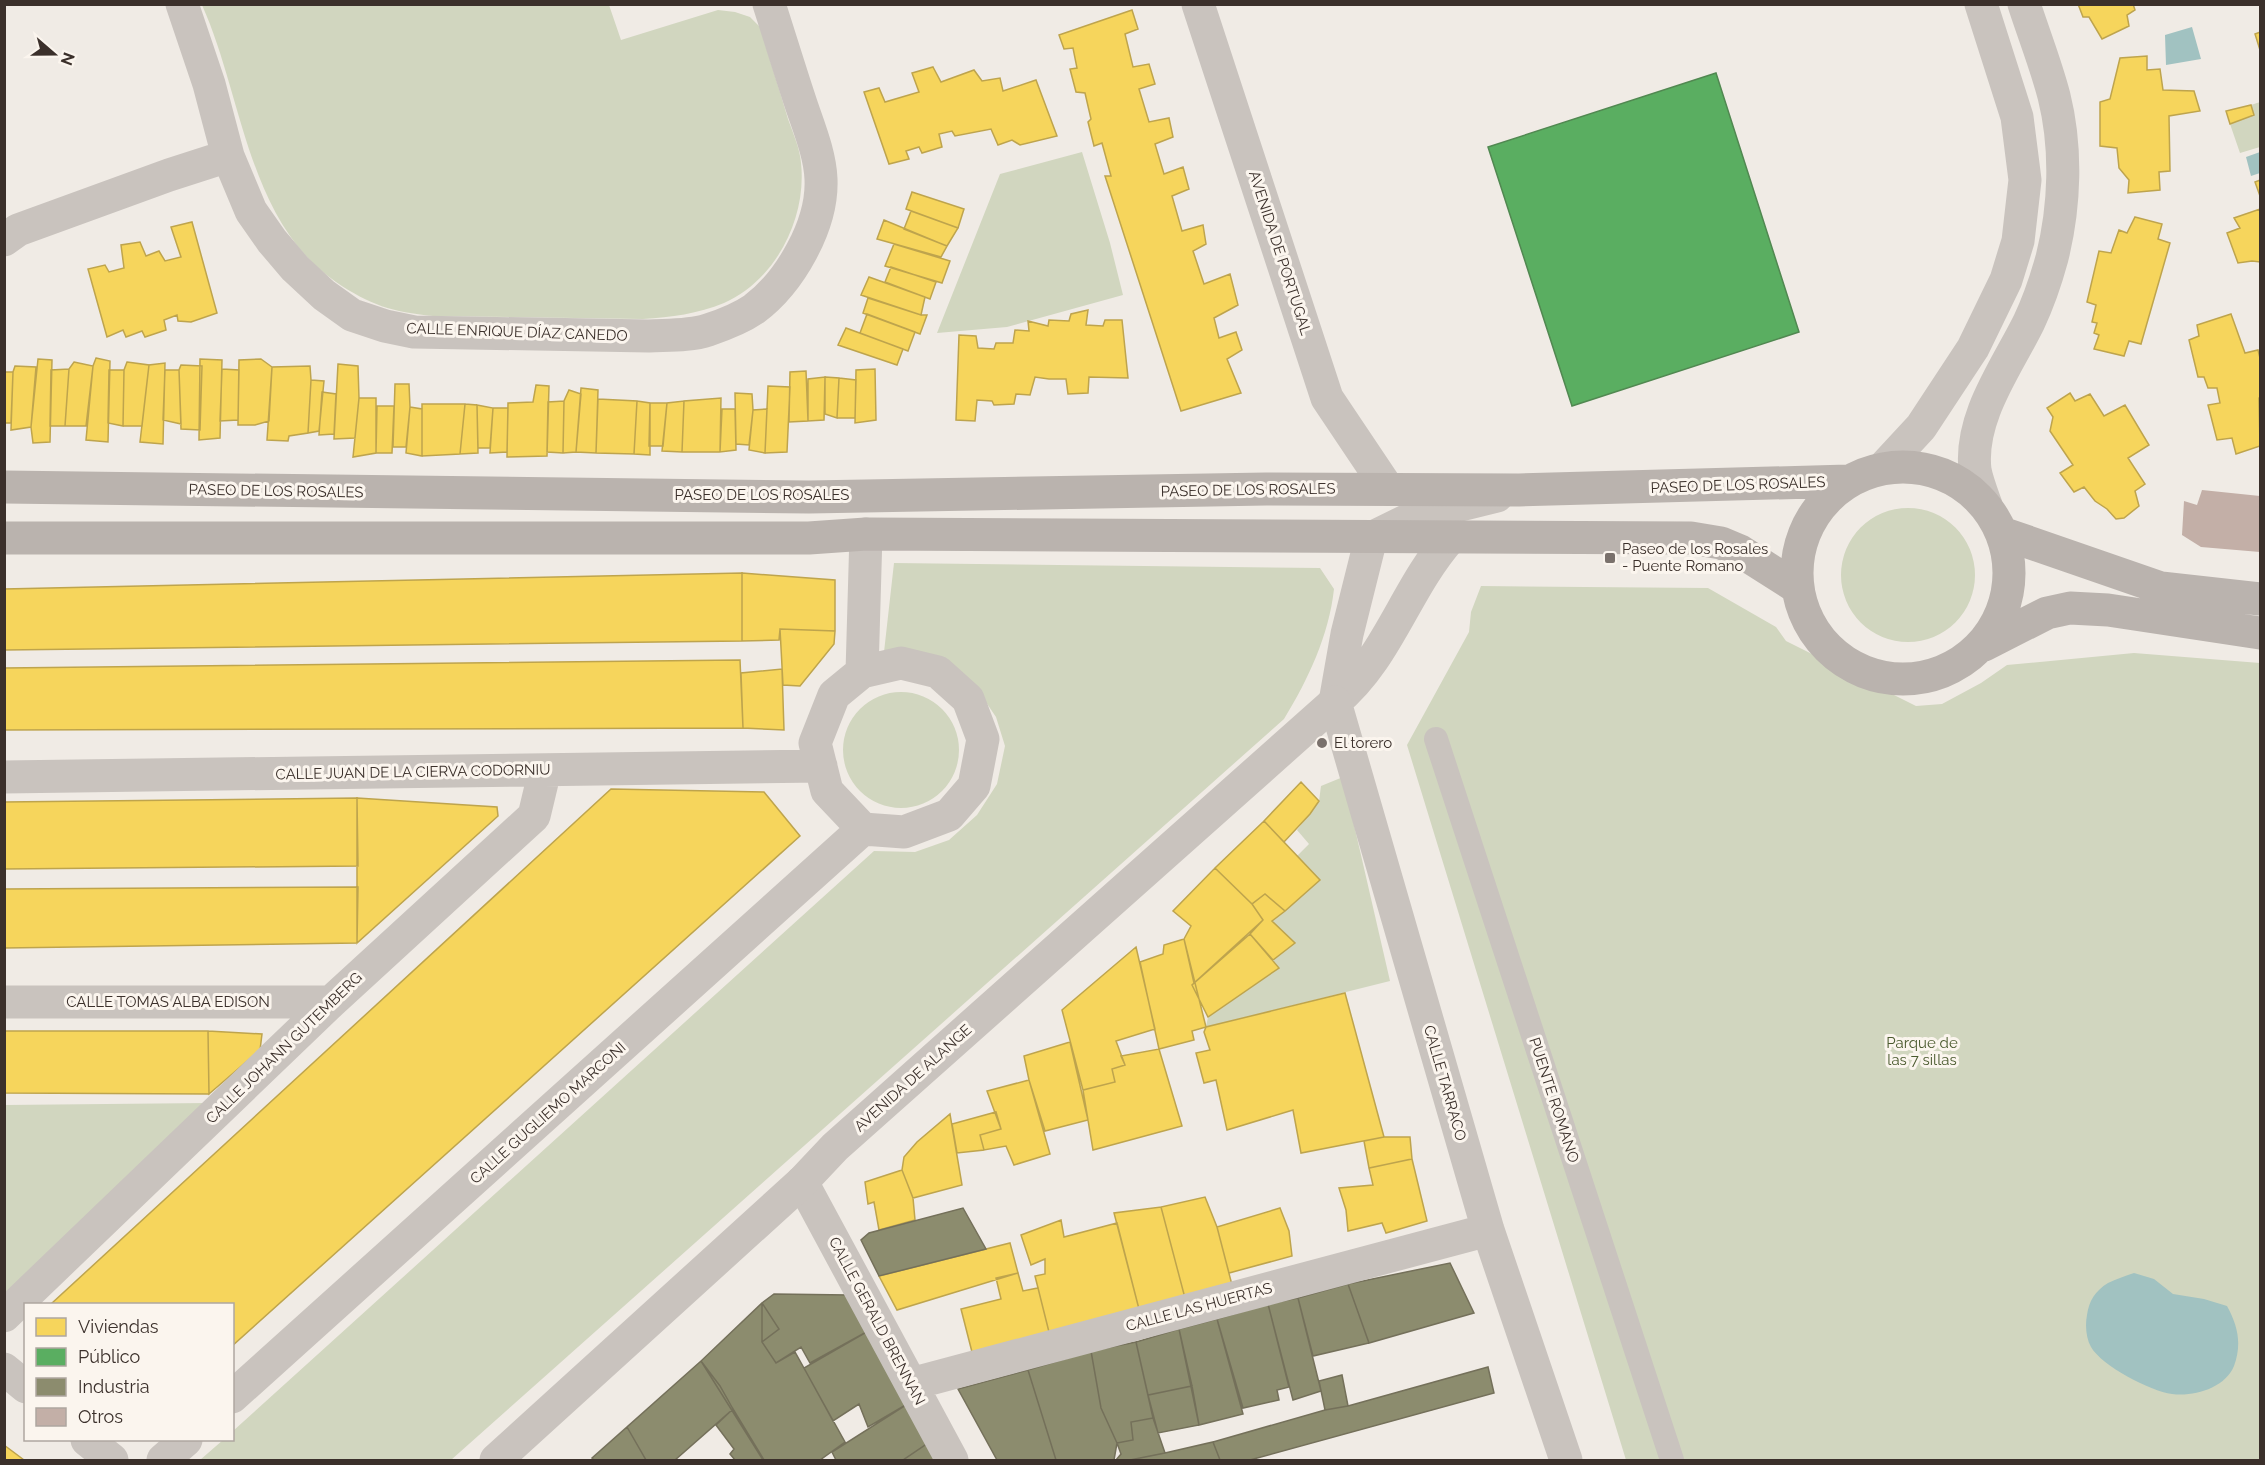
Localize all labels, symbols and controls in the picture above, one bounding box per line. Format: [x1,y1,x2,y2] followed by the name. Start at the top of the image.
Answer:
[24,24,84,84] north arrow
[57,50,79,68] text: N
[1245,169,1315,338] street label: AVENIDA DE PORTUGAL
[406,319,628,345] street label: CALLE ENRIQUE DÍAZ CANEDO
[1650,473,1826,497] street label: PASEO DE LOS ROSALES
[1160,479,1336,501] street label: PASEO DE LOS ROSALES
[188,480,364,502] street label: PASEO DE LOS ROSALES
[675,486,849,504] street label: PASEO DE LOS ROSALES
[1622,540,1768,575] place label: Paseo de los Rosales - Puente Romano
[1603,551,1617,565] marker: Paseo de los Rosales - Puente Romano
[1334,734,1392,752] place label: El torero
[1315,736,1329,750] marker: El torero
[275,761,551,783] street label: CALLE JUAN DE LA CIERVA CODORNIU
[202,969,366,1127] street label: CALLE JOHANN GUTEMBERG
[66,993,270,1011] street label: CALLE TOMAS ALBA EDISON
[851,1021,975,1135] street label: AVENIDA DE ALANGE
[1420,1023,1470,1143] street label: CALLE TARRACO
[1886,1034,1958,1069] park label: Parque de las 7 sillas
[1525,1035,1583,1165] street label: PUENTE ROMANO
[466,1038,630,1188] street label: CALLE GUGLIEMO MARCONI
[825,1234,929,1408] street label: CALLE GERALD BRENNAN
[1124,1279,1274,1335] street label: CALLE LAS HUERTAS
[24,1303,234,1441] legend
[78,1316,159,1337] text: Viviendas
[78,1346,141,1367] text: Público
[78,1376,150,1397] text: Industria
[78,1406,123,1427] text: Otros

